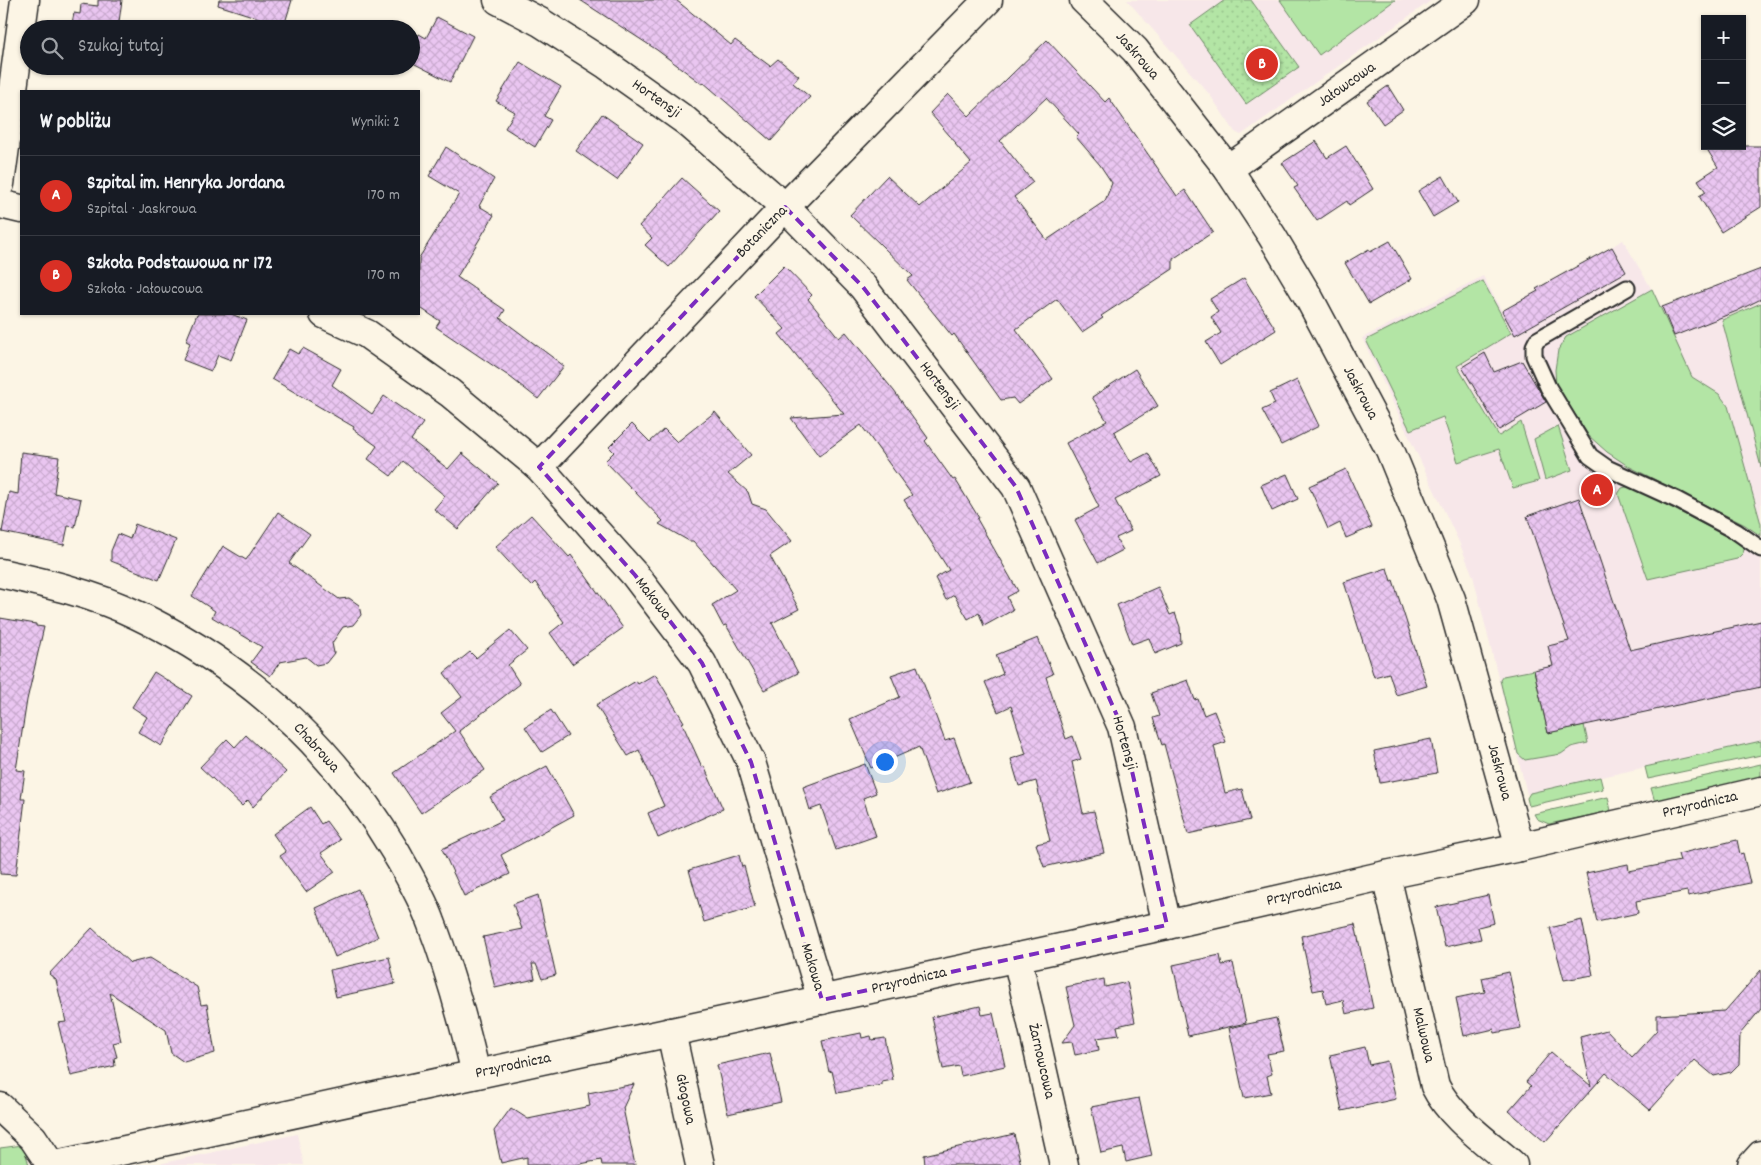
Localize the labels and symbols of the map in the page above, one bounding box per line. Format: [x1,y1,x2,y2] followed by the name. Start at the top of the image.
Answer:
[1109,27,1165,86] street label: Jaskrowa
[1246,45,1278,83] pin: B
[1313,56,1381,113] street label: Jałowcowa
[627,74,685,124] street label: Hortensji
[731,200,793,264] street label: Botaniczna
[913,357,965,415] street label: Hortensji
[1336,362,1384,424] street label: Jaskrowa
[1581,471,1613,509] pin: A
[629,573,677,626] street label: Makowa
[1105,713,1143,773] street label: Hortensji
[287,718,345,779] street label: Chabrowa
[1480,741,1518,803] street label: Jaskrowa
[872,749,898,775] your location
[1660,785,1740,825] street label: Przyrodnicza
[1264,873,1344,913] street label: Przyrodnicza
[794,941,830,994] street label: Makowa
[869,961,949,1001] street label: Przyrodnicza
[1406,1005,1441,1065] street label: Malwowa
[1021,1021,1061,1101] street label: Żarnowcowa
[473,1047,553,1085] street label: Przyrodnicza
[668,1072,702,1127] street label: Głogowa

